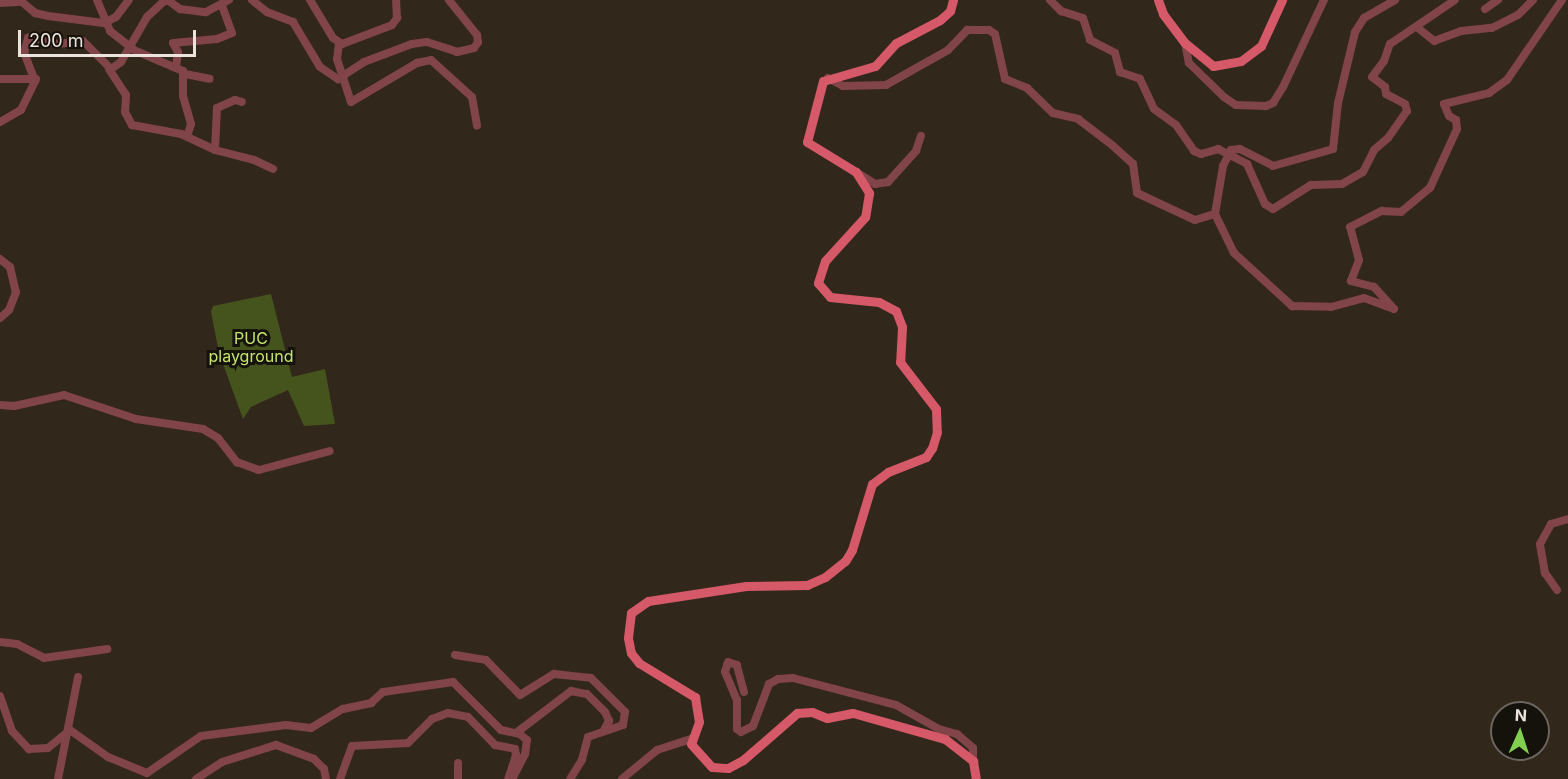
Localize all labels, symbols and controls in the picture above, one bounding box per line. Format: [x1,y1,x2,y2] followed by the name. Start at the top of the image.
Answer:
[21,18,200,56] scale bar
[29,30,84,51] text: 200 m
[209,328,293,366] park label: PUC playground
[1490,701,1550,761] north arrow
[1514,705,1527,725] text: N

